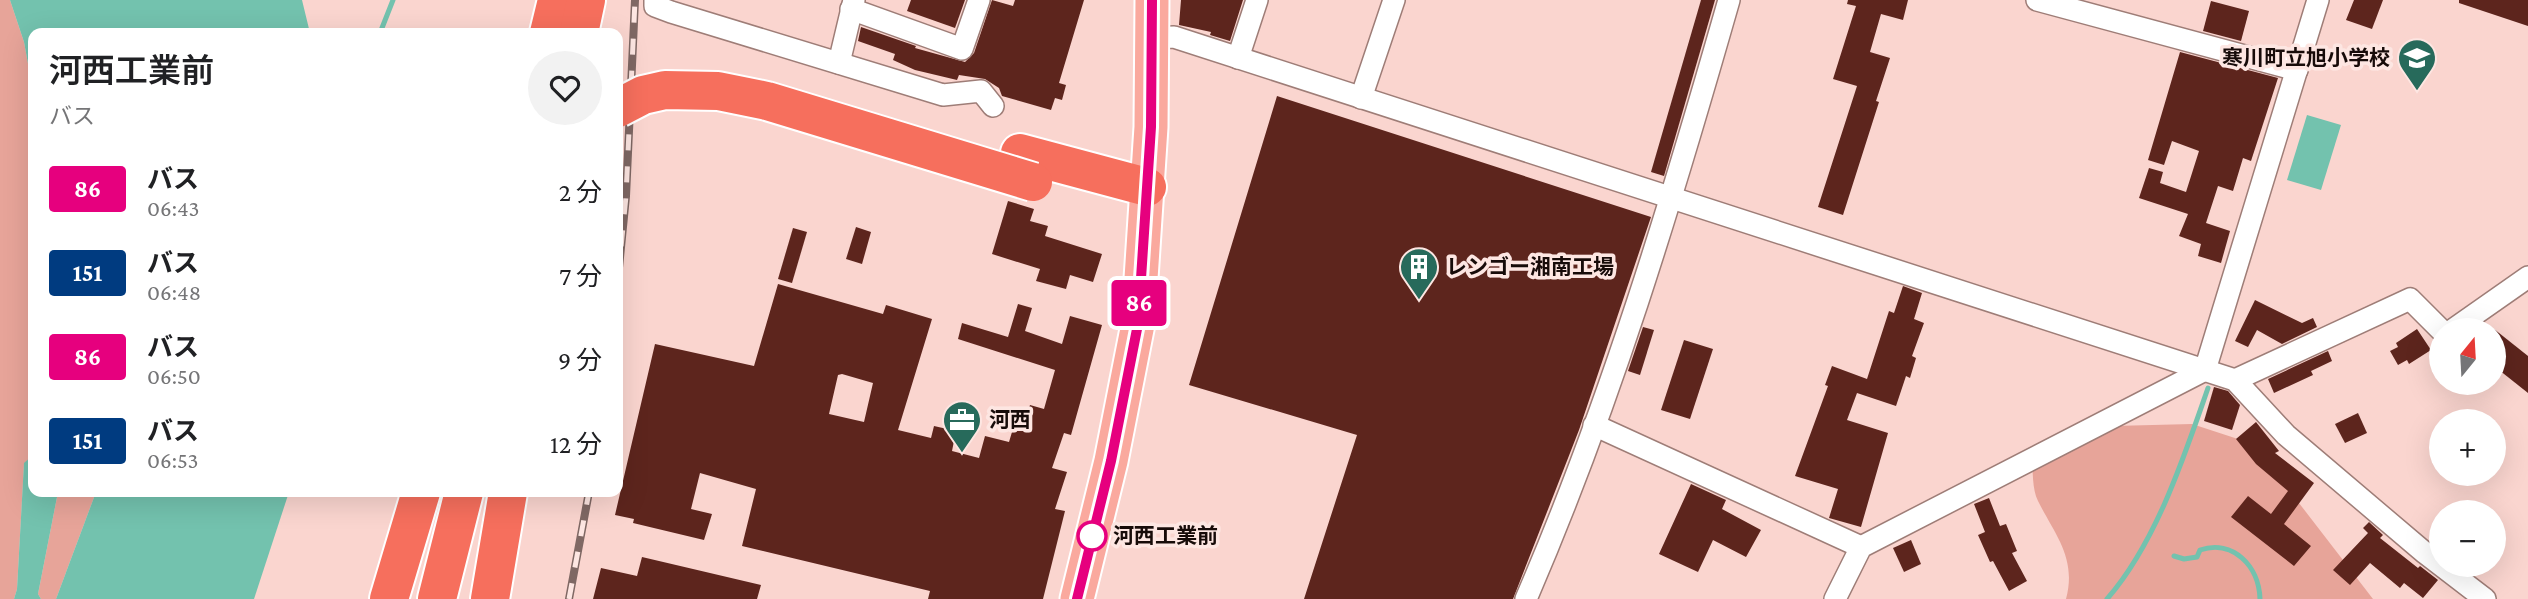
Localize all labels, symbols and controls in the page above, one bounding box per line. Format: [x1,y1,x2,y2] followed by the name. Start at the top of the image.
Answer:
[2396,37,2438,92] school or university icon: 寒川町立旭小学校
[2222,46,2390,70] place label: 寒川町立旭小学校
[528,51,602,125] button: heart
[49,52,214,89] text: 河西工業前
[49,103,95,129] text: バス
[147,165,199,194] text: バス
[74,175,101,202] text: 86
[559,178,602,207] text: 2 分
[147,195,199,221] text: 06:43
[1398,246,1440,301] building icon: レンゴー湘南工場
[147,249,199,278] text: バス
[1446,255,1614,279] place label: レンゴー湘南工場
[73,259,102,286] text: 151
[559,262,602,291] text: 7 分
[147,279,201,305] text: 06:48
[1108,280,1170,326] line badge: 86
[1125,289,1153,316] text: 86
[2429,318,2506,396] north arrow
[2429,318,2506,577] map controls
[147,333,199,362] text: バス
[74,343,101,370] text: 86
[558,346,602,375] text: 9 分
[147,363,201,389] text: 06:50
[941,399,983,454] office icon: 河西
[989,408,1031,432] place label: 河西
[2429,409,2506,486] button: +
[147,417,199,446] text: バス
[73,427,102,454] text: 151
[550,430,602,459] text: 12 分
[147,447,198,473] text: 06:53
[2429,500,2506,577] button: −
[1077,521,1107,551] marker: 河西工業前
[1113,524,1218,548] place label: 河西工業前

